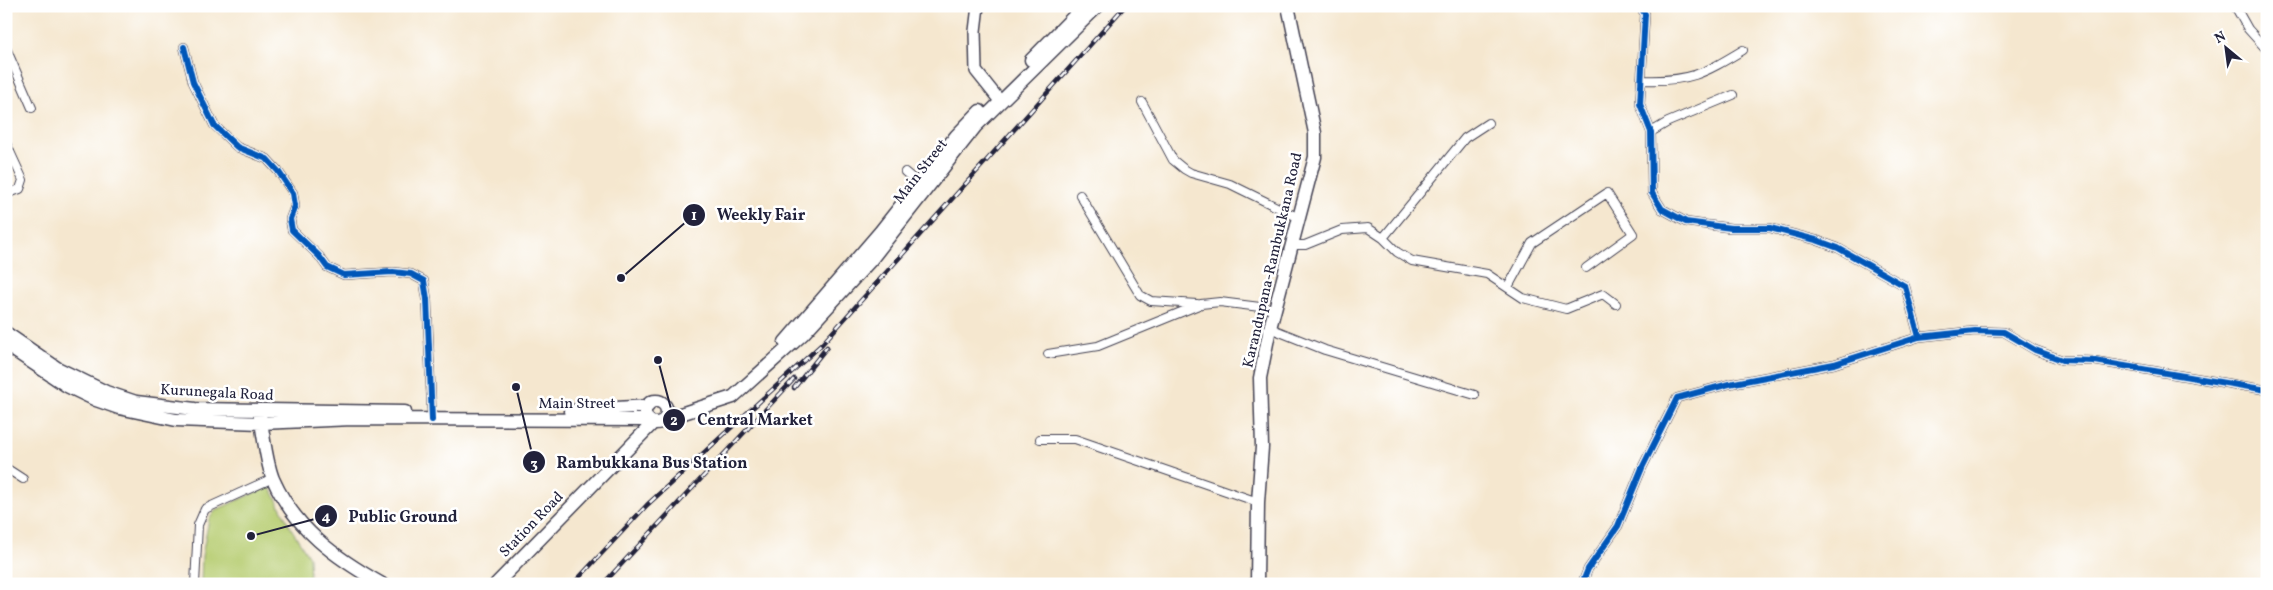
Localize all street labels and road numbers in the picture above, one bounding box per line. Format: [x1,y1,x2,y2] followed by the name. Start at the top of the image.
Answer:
[889,135,953,209] street label: Main Street
[1238,151,1308,370] street label: Karandupana-Rambukkana Road
[160,380,274,407] street label: Kurunegala Road
[538,394,616,415] street label: Main Street
[495,487,569,563] street label: Station Road

